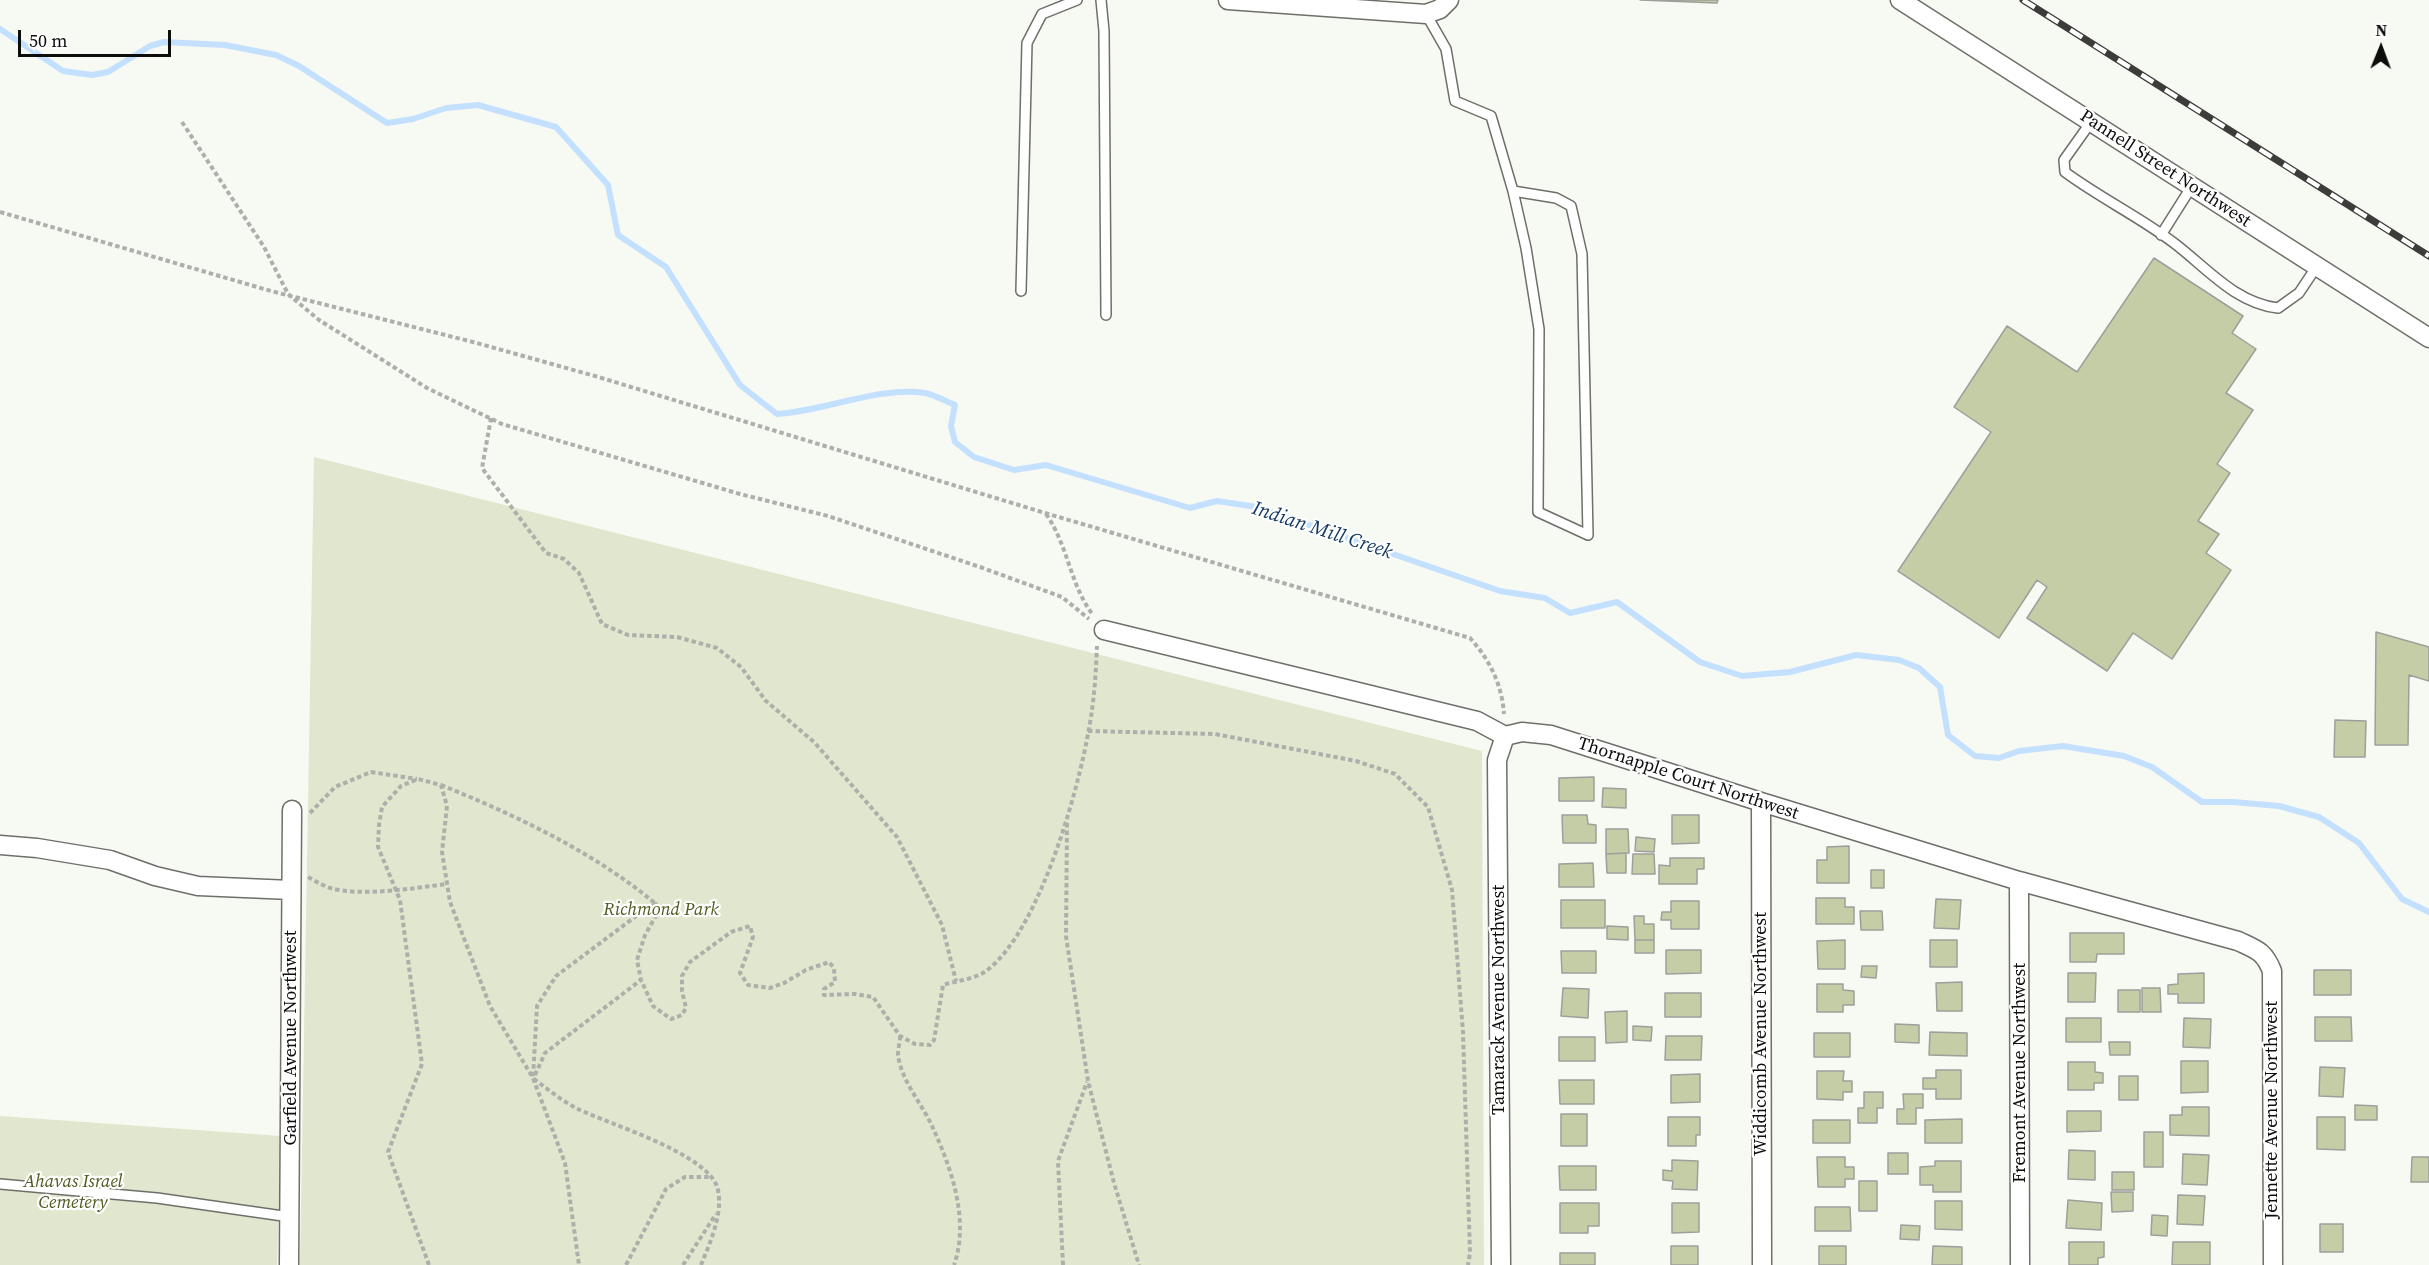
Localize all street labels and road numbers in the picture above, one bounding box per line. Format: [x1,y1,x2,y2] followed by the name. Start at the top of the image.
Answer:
[2076,106,2254,232] street label: Pannell Street Northwest
[1575,733,1801,825] street label: Thornapple Court Northwest
[1488,885,1510,1115] street label: Tamarack Avenue Northwest
[1750,912,1772,1156] street label: Widdicomb Avenue Northwest
[280,930,302,1146] street label: Garfield Avenue Northwest
[2009,963,2031,1183] street label: Fremont Avenue Northwest
[2261,1001,2283,1219] street label: Jennette Avenue Northwest

